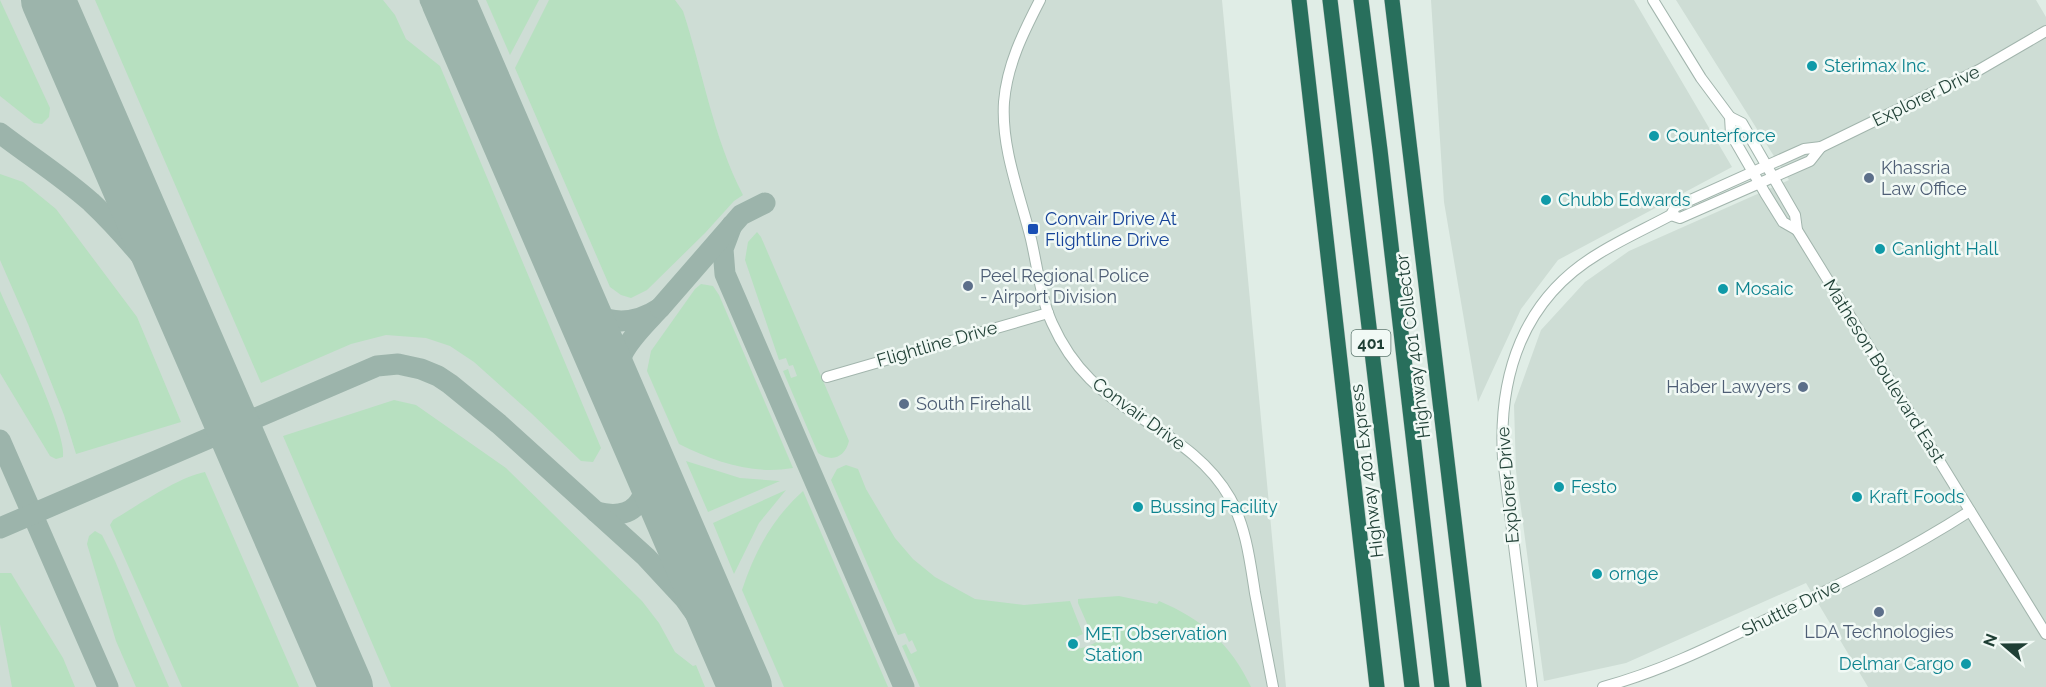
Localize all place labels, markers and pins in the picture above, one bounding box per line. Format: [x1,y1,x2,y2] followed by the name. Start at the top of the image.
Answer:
[1824,55,1930,76] place label: Sterimax Inc.
[1805,59,1819,73] marker: Sterimax Inc.
[1666,125,1776,146] place label: Counterforce
[1647,129,1661,143] marker: Counterforce
[1881,157,1967,199] place label: Khassria Law Office
[1862,171,1876,185] marker: Khassria Law Office
[1558,189,1691,210] place label: Chubb Edwards
[1539,193,1553,207] marker: Chubb Edwards
[1045,208,1177,250] place label: Convair Drive At Flightline Drive
[1026,222,1040,236] marker: Convair Drive At Flightline Drive
[1892,238,1999,259] place label: Canlight Hall
[1873,242,1887,256] marker: Canlight Hall
[980,265,1149,307] place label: Peel Regional Police - Airport Division
[1735,278,1794,299] place label: Mosaic
[961,279,975,293] marker: Peel Regional Police - Airport Division
[1716,282,1730,296] marker: Mosaic
[1666,376,1791,397] place label: Haber Lawyers
[1796,380,1810,394] marker: Haber Lawyers
[916,393,1031,414] place label: South Firehall
[897,397,911,411] marker: South Firehall
[1571,476,1617,497] place label: Festo
[1552,480,1566,494] marker: Festo
[1869,486,1965,507] place label: Kraft Foods
[1850,490,1864,504] marker: Kraft Foods
[1150,496,1278,517] place label: Bussing Facility
[1131,500,1145,514] marker: Bussing Facility
[1609,563,1659,584] place label: ornge
[1590,567,1604,581] marker: ornge
[1872,605,1886,619] marker: LDA Technologies
[1804,621,1954,642] place label: LDA Technologies
[1085,623,1227,665] place label: MET Observation Station
[1066,637,1080,651] marker: MET Observation Station
[1839,653,1954,674] place label: Delmar Cargo
[1959,657,1973,671] marker: Delmar Cargo

